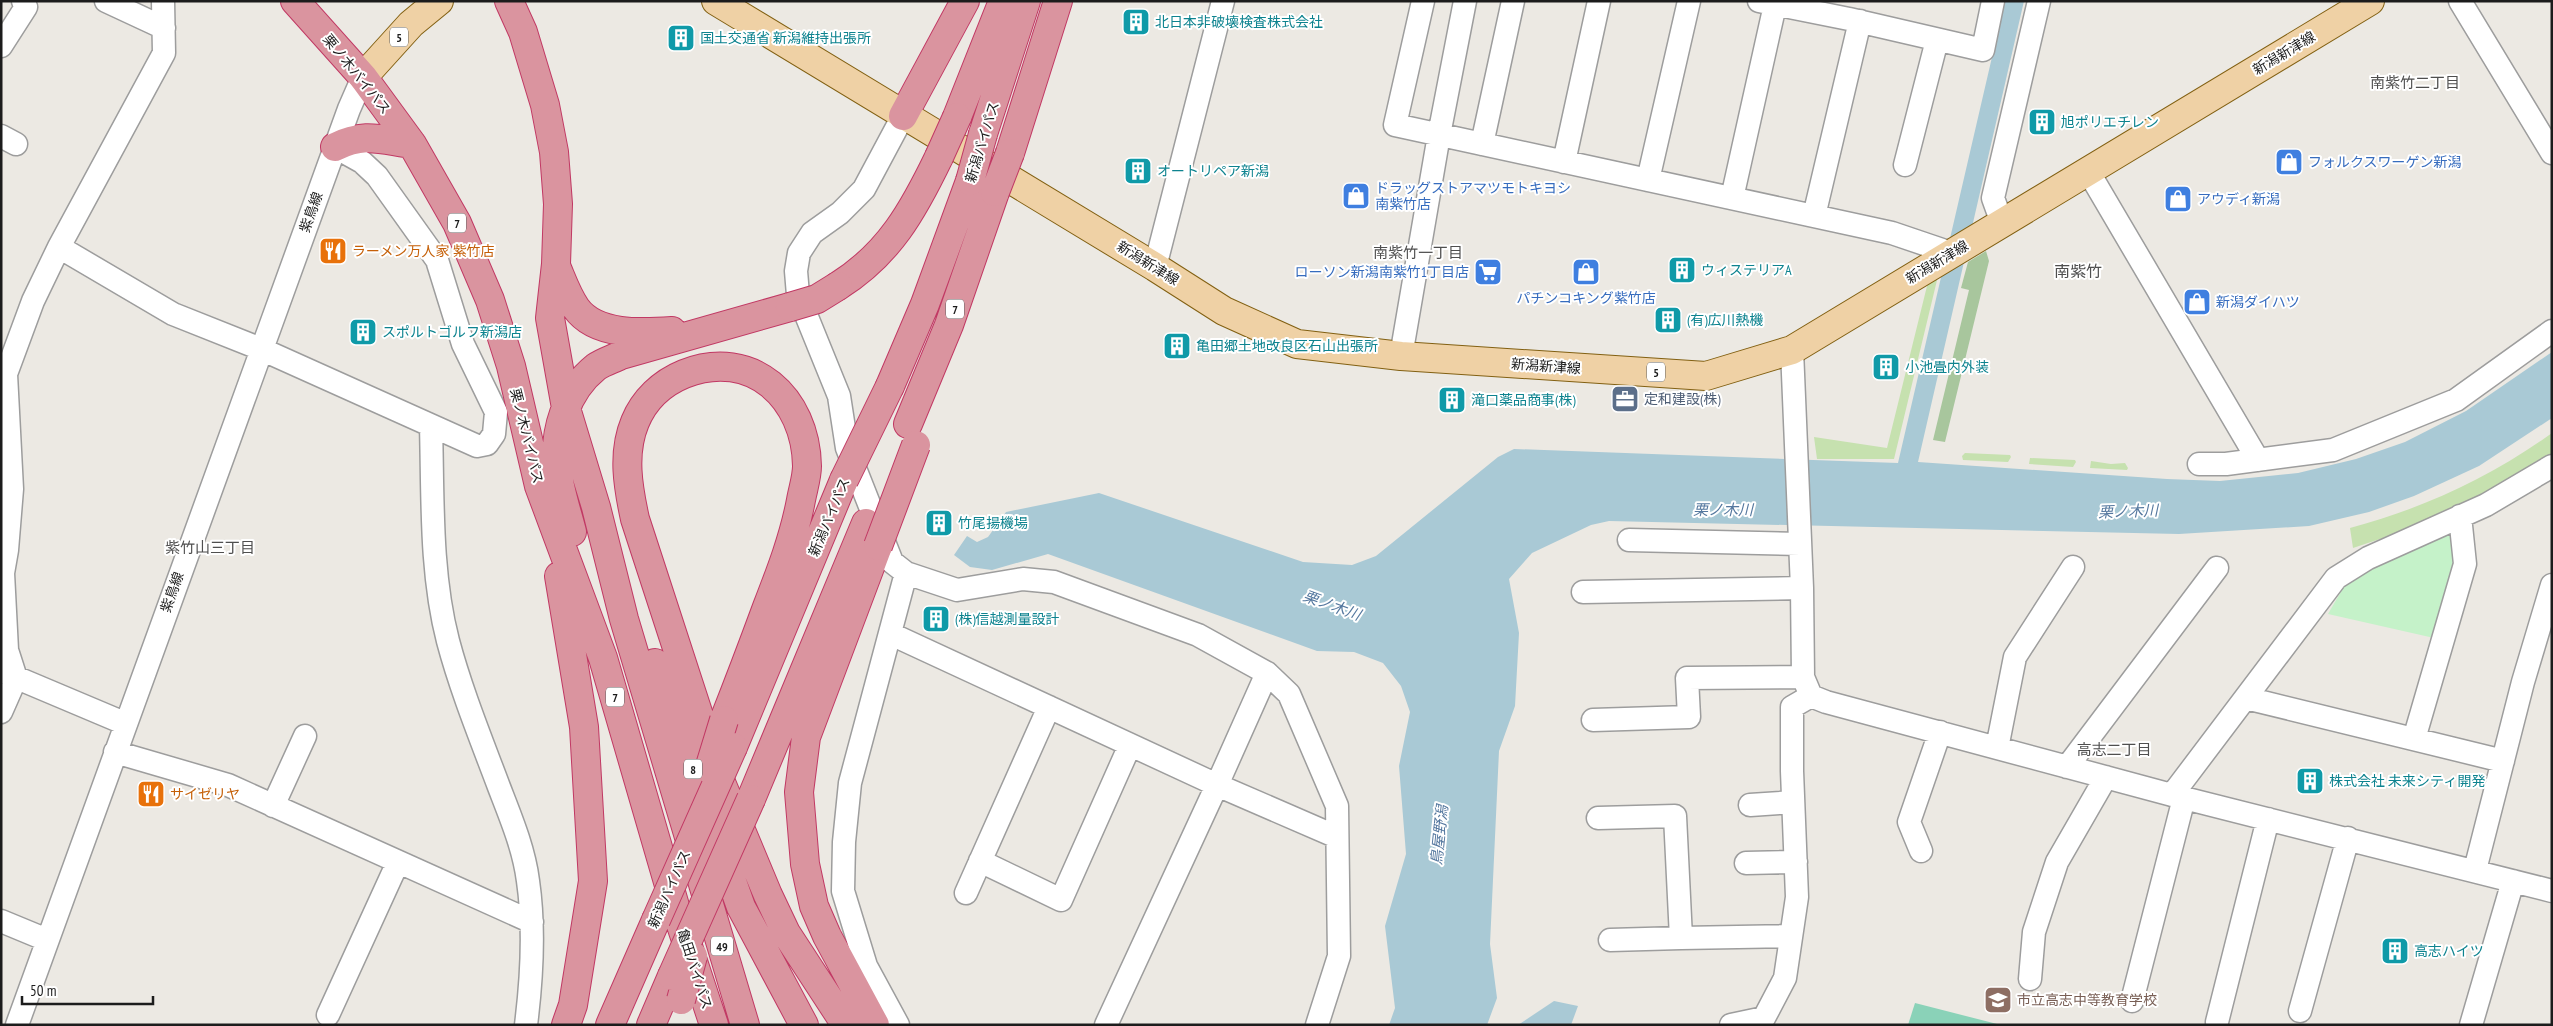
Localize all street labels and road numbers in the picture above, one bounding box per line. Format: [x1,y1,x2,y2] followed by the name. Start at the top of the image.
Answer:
[2249,27,2319,79] street label: 新潟新津線
[390,28,408,46] road number: 5
[319,30,395,118] street label: 栗ノ木バイパス
[961,99,1003,185] street label: 新潟バイパス
[295,189,327,235] street label: 紫鳥線
[448,214,466,232] road number: 7
[1902,236,1972,288] street label: 新潟新津線
[1114,237,1182,289] street label: 新潟新津線
[946,300,964,318] road number: 7
[1510,355,1582,377] street label: 新潟新津線
[1647,362,1665,382] road number: 5
[506,386,548,486] street label: 栗ノ木バイパス
[804,475,854,559] street label: 新潟バイパス
[156,569,188,615] street label: 紫鳥線
[606,688,624,706] road number: 7
[684,760,702,779] road number: 8
[644,847,694,931] street label: 新潟バイパス
[674,926,716,1012] street label: 亀田バイパス
[711,936,733,956] road number: 49

